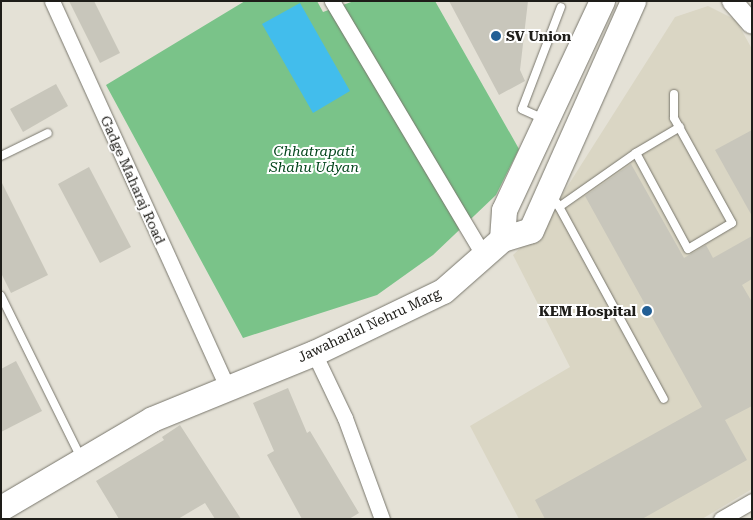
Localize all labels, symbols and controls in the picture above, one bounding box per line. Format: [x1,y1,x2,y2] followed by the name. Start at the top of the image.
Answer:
[506,28,571,44] place label: SV Union
[490,30,502,42] marker: SV Union
[97,113,169,247] street label: Gadge Maharaj Road
[269,143,359,176] park label: Chhatrapati Shahu Udyan
[295,284,443,366] street label: Jawaharlal Nehru Marg
[539,303,636,319] place label: KEM Hospital
[640,304,654,318] marker: KEM Hospital

